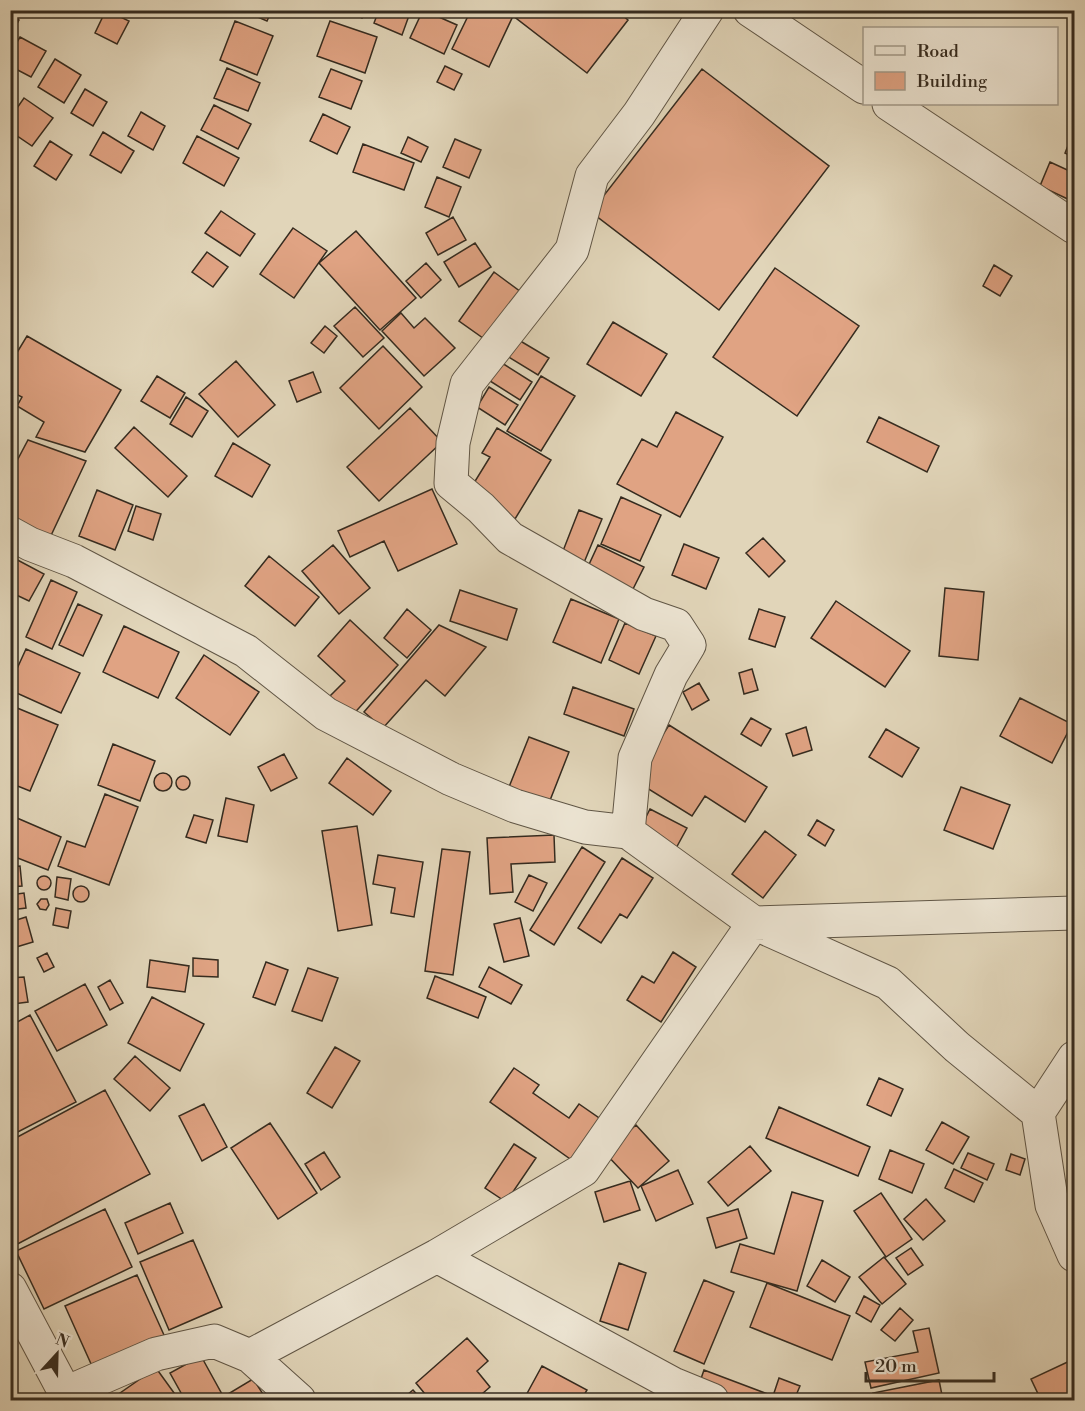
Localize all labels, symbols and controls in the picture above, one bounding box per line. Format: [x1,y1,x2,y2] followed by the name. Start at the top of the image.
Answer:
[863,27,1058,105] legend
[917,40,960,63] text: Road
[916,70,988,93] text: Building
[27,1324,87,1384] north arrow
[53,1329,72,1353] text: N
[866,1345,994,1383] scale bar
[875,1355,917,1378] text: 20 m

